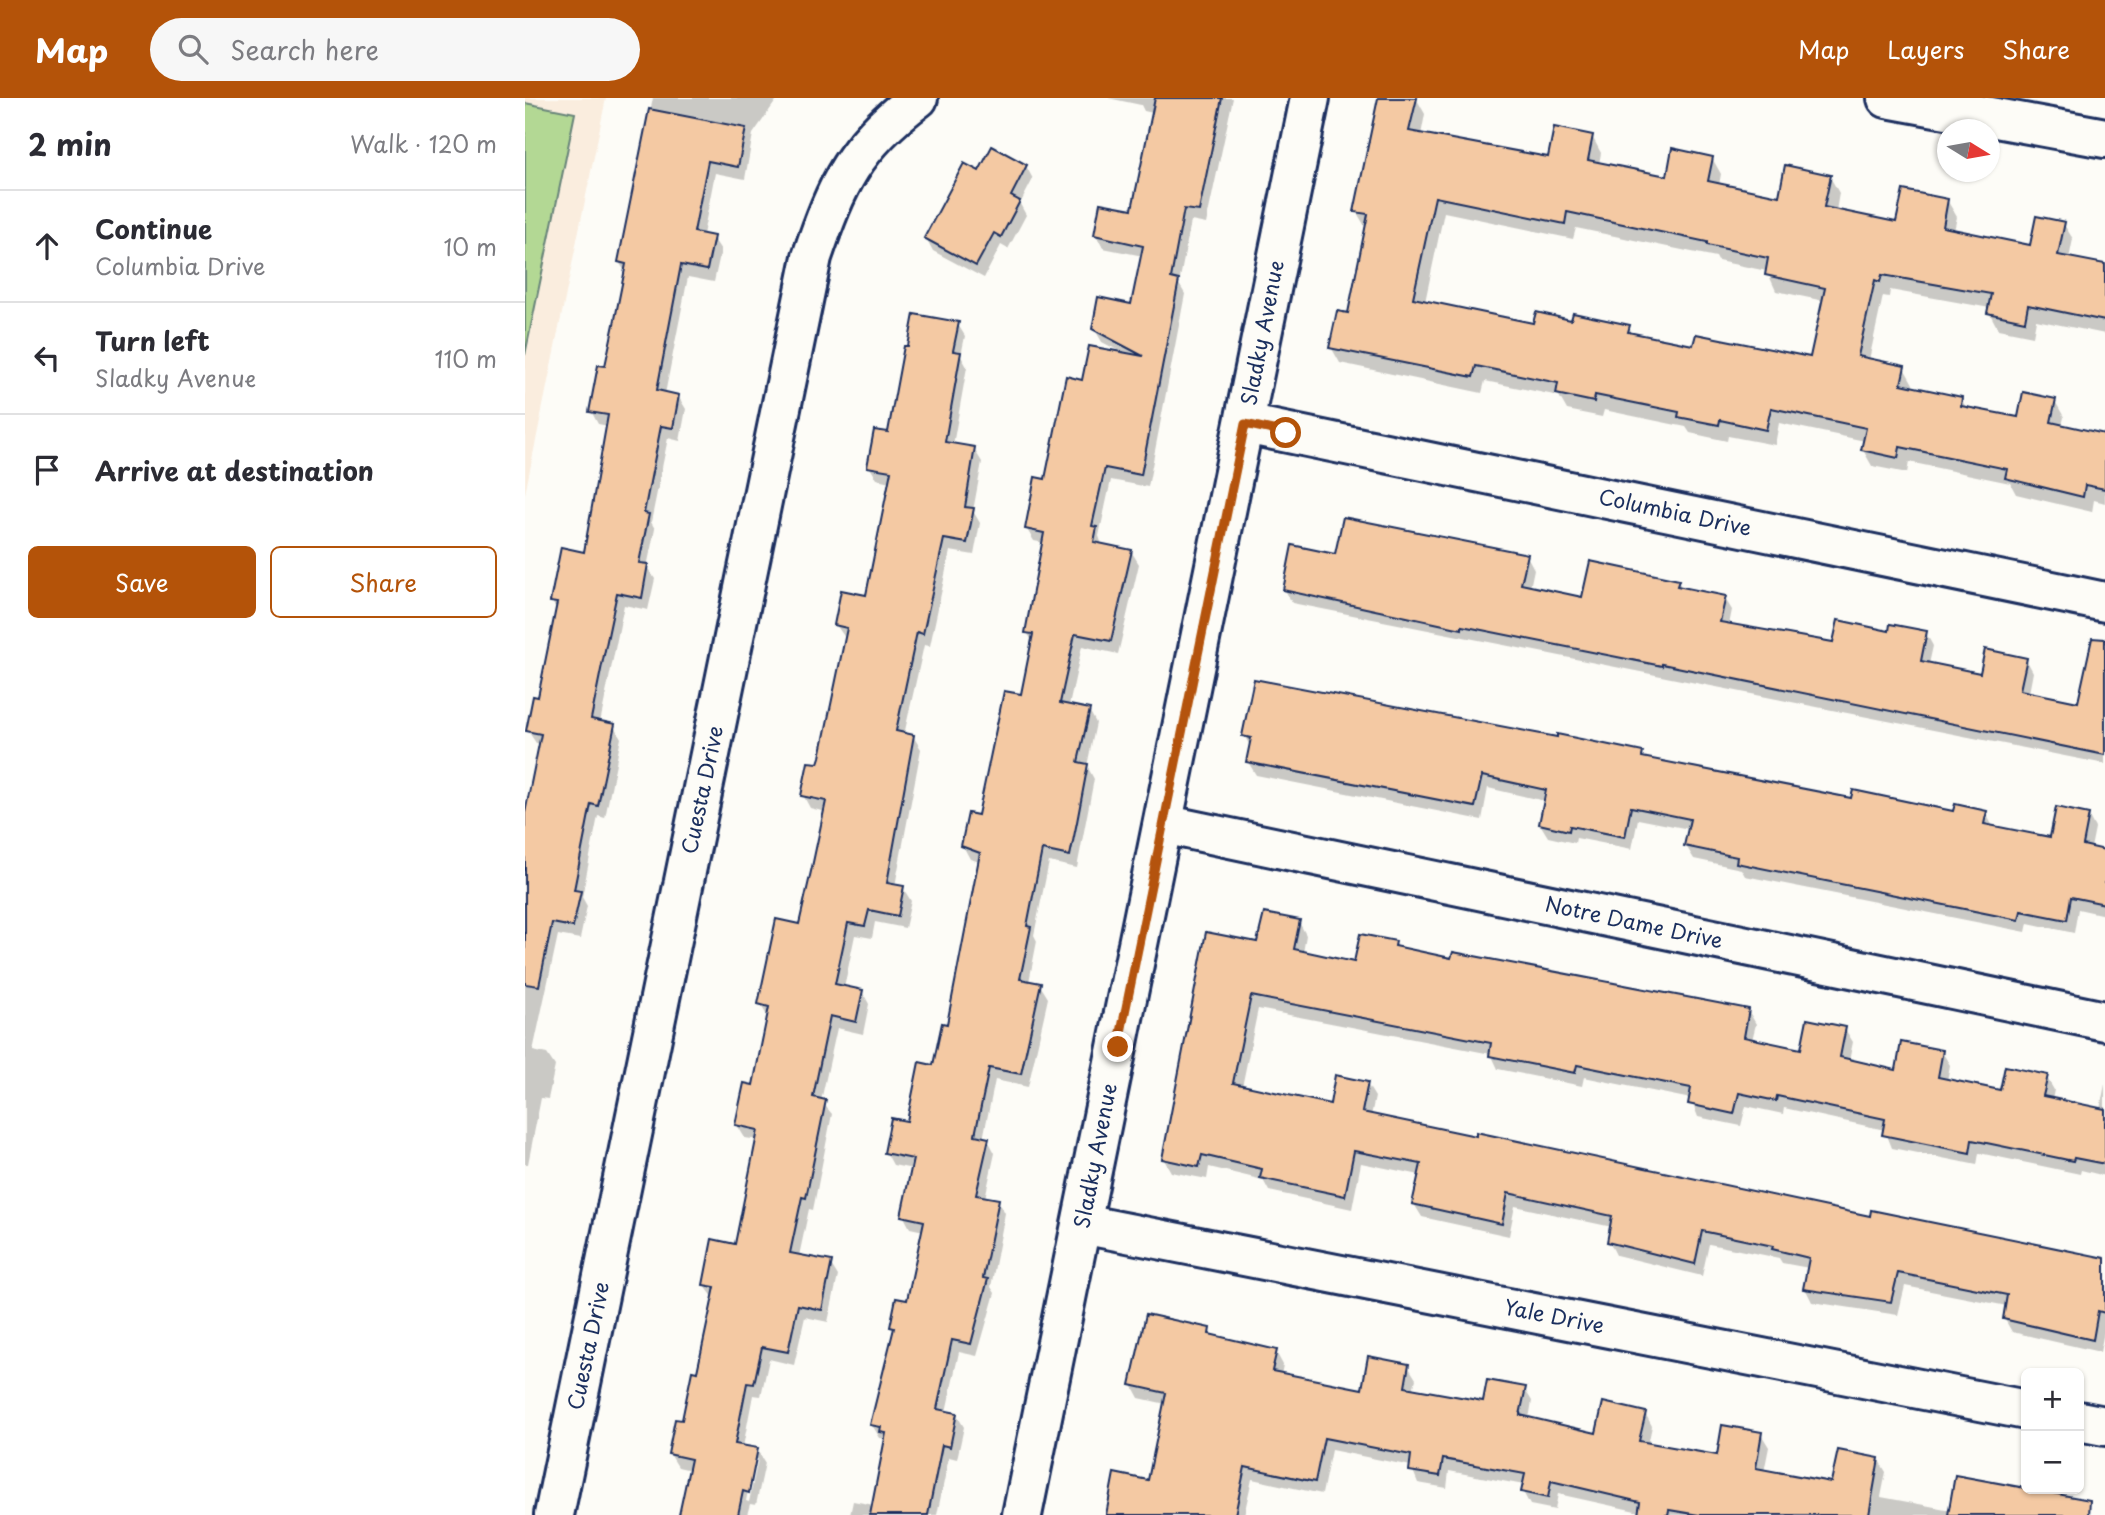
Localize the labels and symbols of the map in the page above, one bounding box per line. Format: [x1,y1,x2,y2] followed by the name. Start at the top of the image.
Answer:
[1937,119,2000,182] north arrow
[1231,257,1291,408] street label: Sladky Avenue
[1270,417,1301,448] route start
[1596,479,1755,543] street label: Columbia Drive
[672,722,730,857] street label: Cuesta Drive
[1543,887,1726,955] street label: Notre Dame Drive
[1102,1031,1133,1062] route end
[1064,1080,1124,1231] street label: Sladky Avenue
[558,1278,616,1413] street label: Cuesta Drive
[1502,1290,1607,1340] street label: Yale Drive

